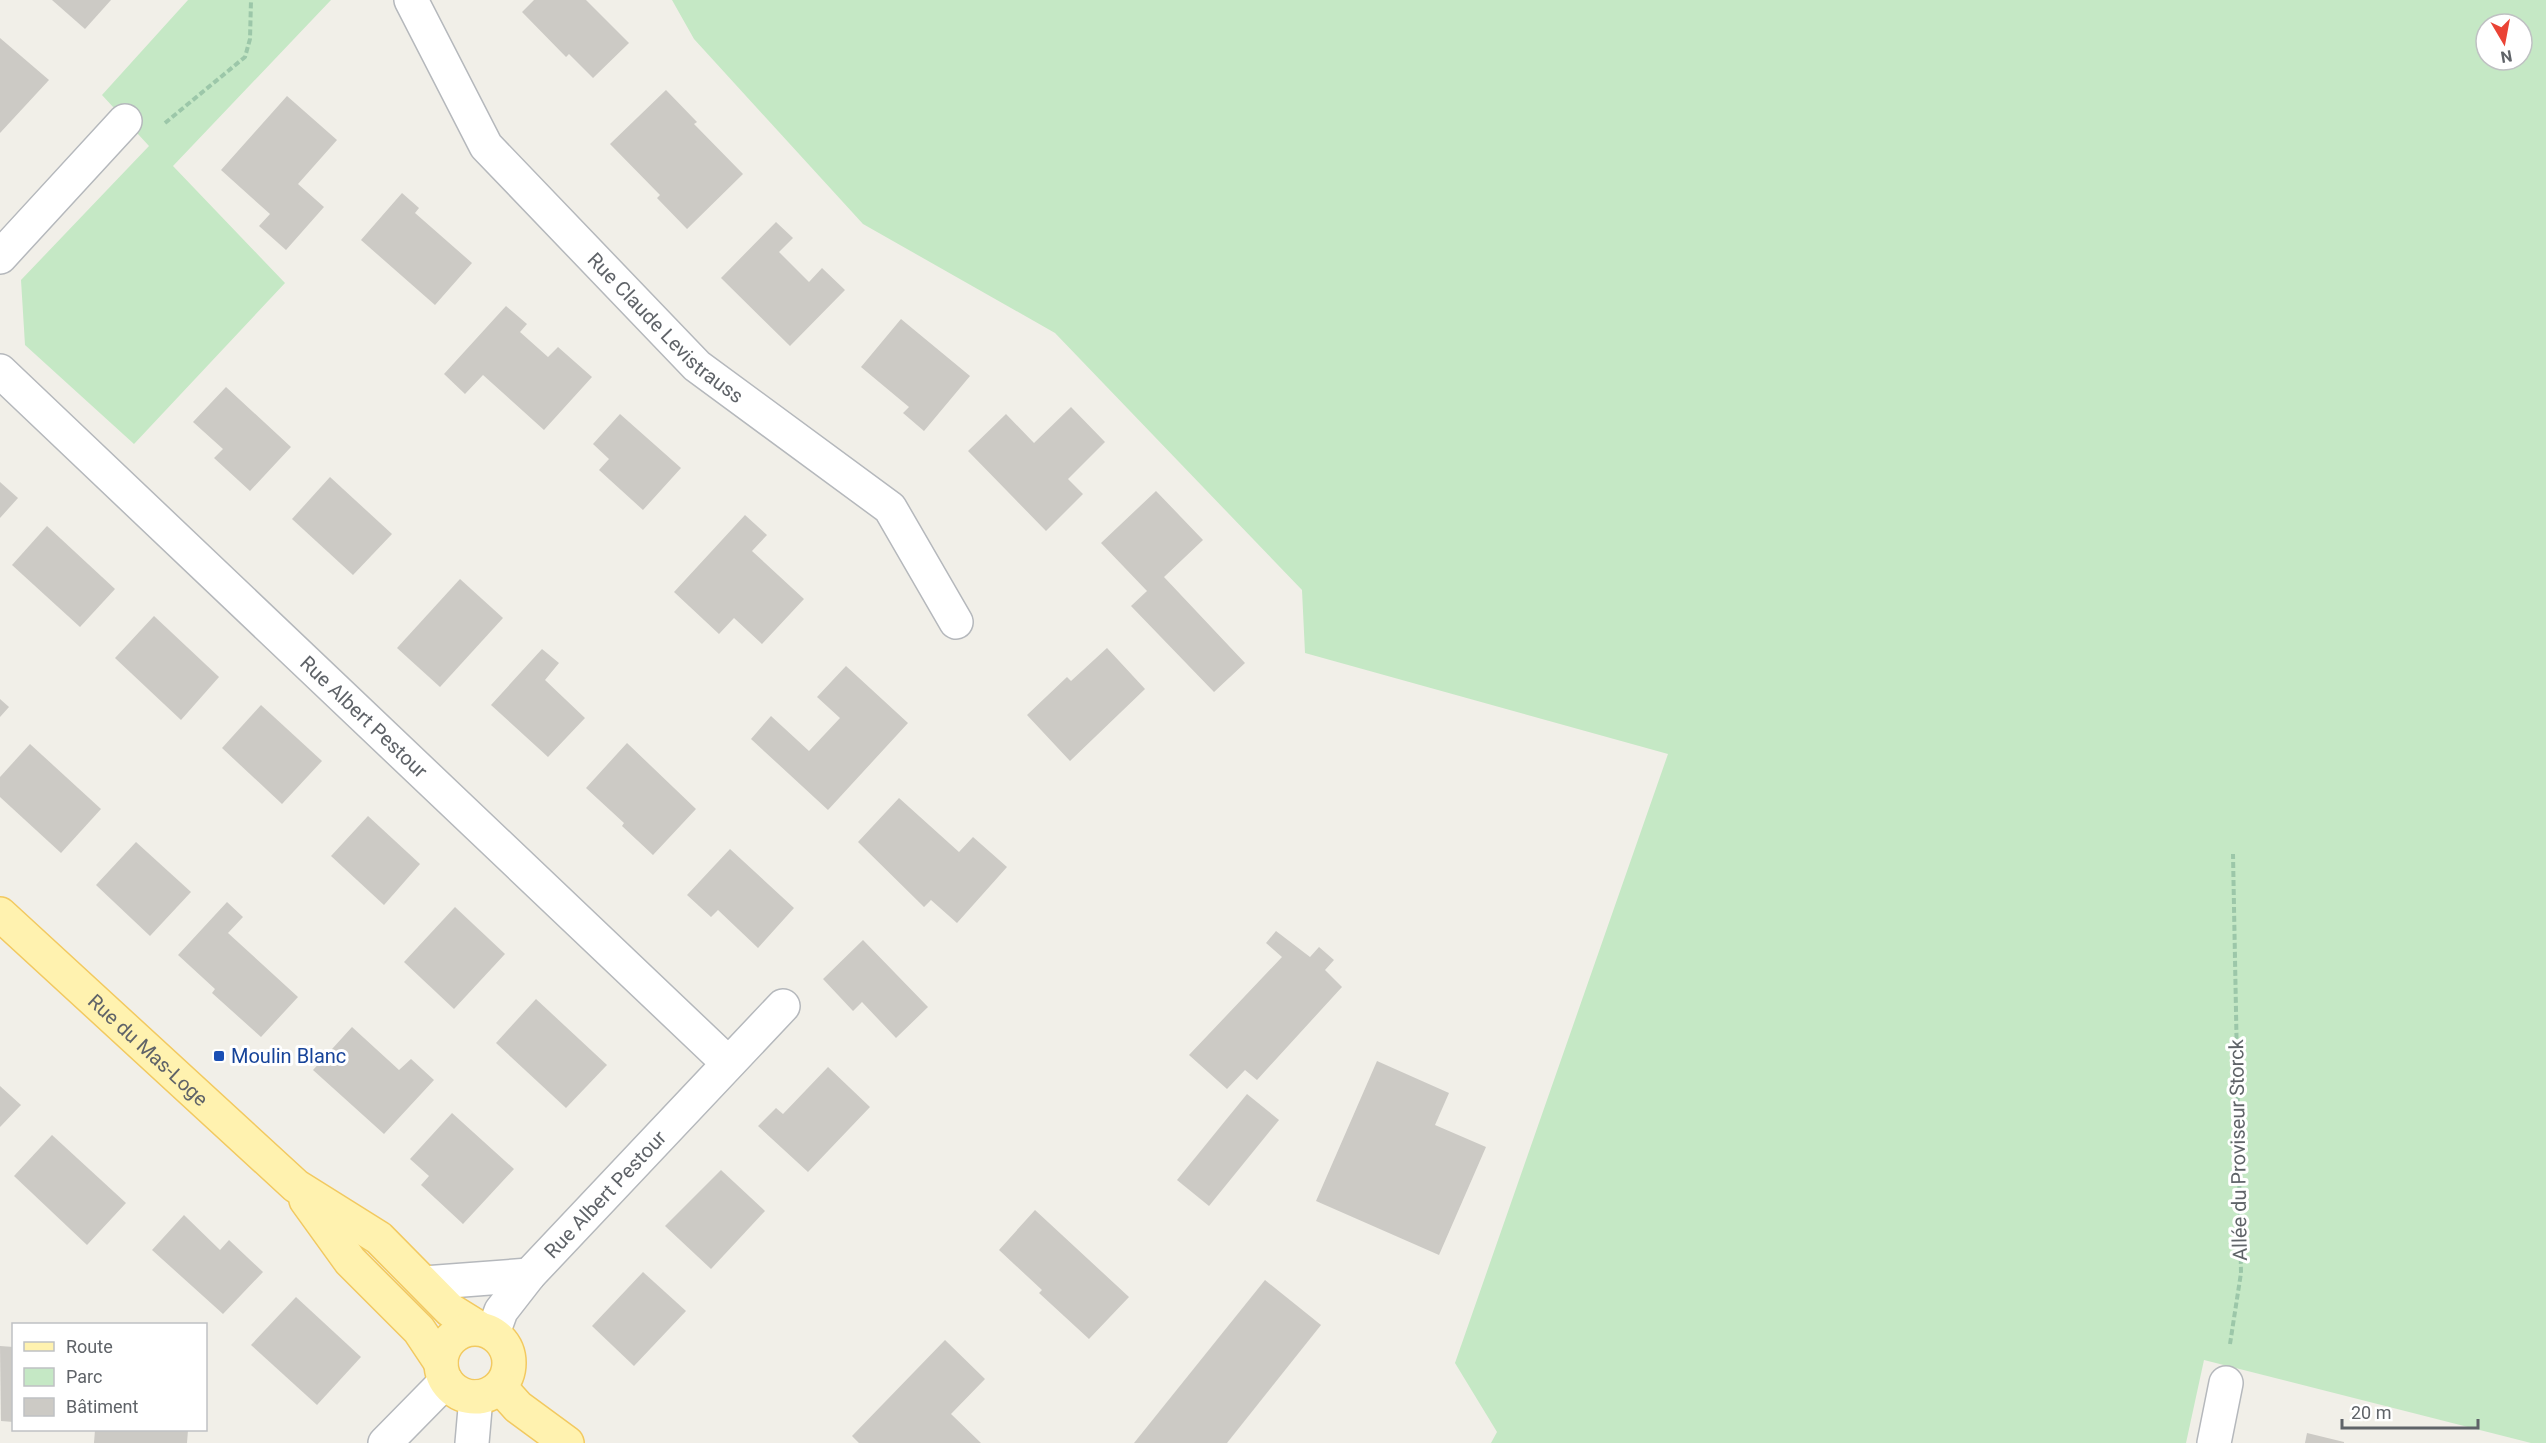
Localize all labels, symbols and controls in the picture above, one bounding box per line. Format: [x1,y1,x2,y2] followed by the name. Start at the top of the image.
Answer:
[2474,12,2534,72] north arrow
[2499,46,2514,67] text: N
[583,248,748,408] street label: Rue Claude Levistrauss
[295,651,433,783] street label: Rue Albert Pestour
[83,989,213,1111] street label: Rue du Mas-Loge
[2224,1038,2252,1261] street label: Allée du Proviseur Storck
[231,1044,346,1068] place label: Moulin Blanc
[212,1049,226,1063] marker: Moulin Blanc
[539,1125,671,1263] street label: Rue Albert Pestour
[12,1323,207,1431] legend
[66,1336,113,1357] text: Route
[66,1366,102,1387] text: Parc
[2342,1392,2478,1430] scale bar
[66,1396,139,1417] text: Bâtiment
[2351,1402,2391,1423] text: 20 m

